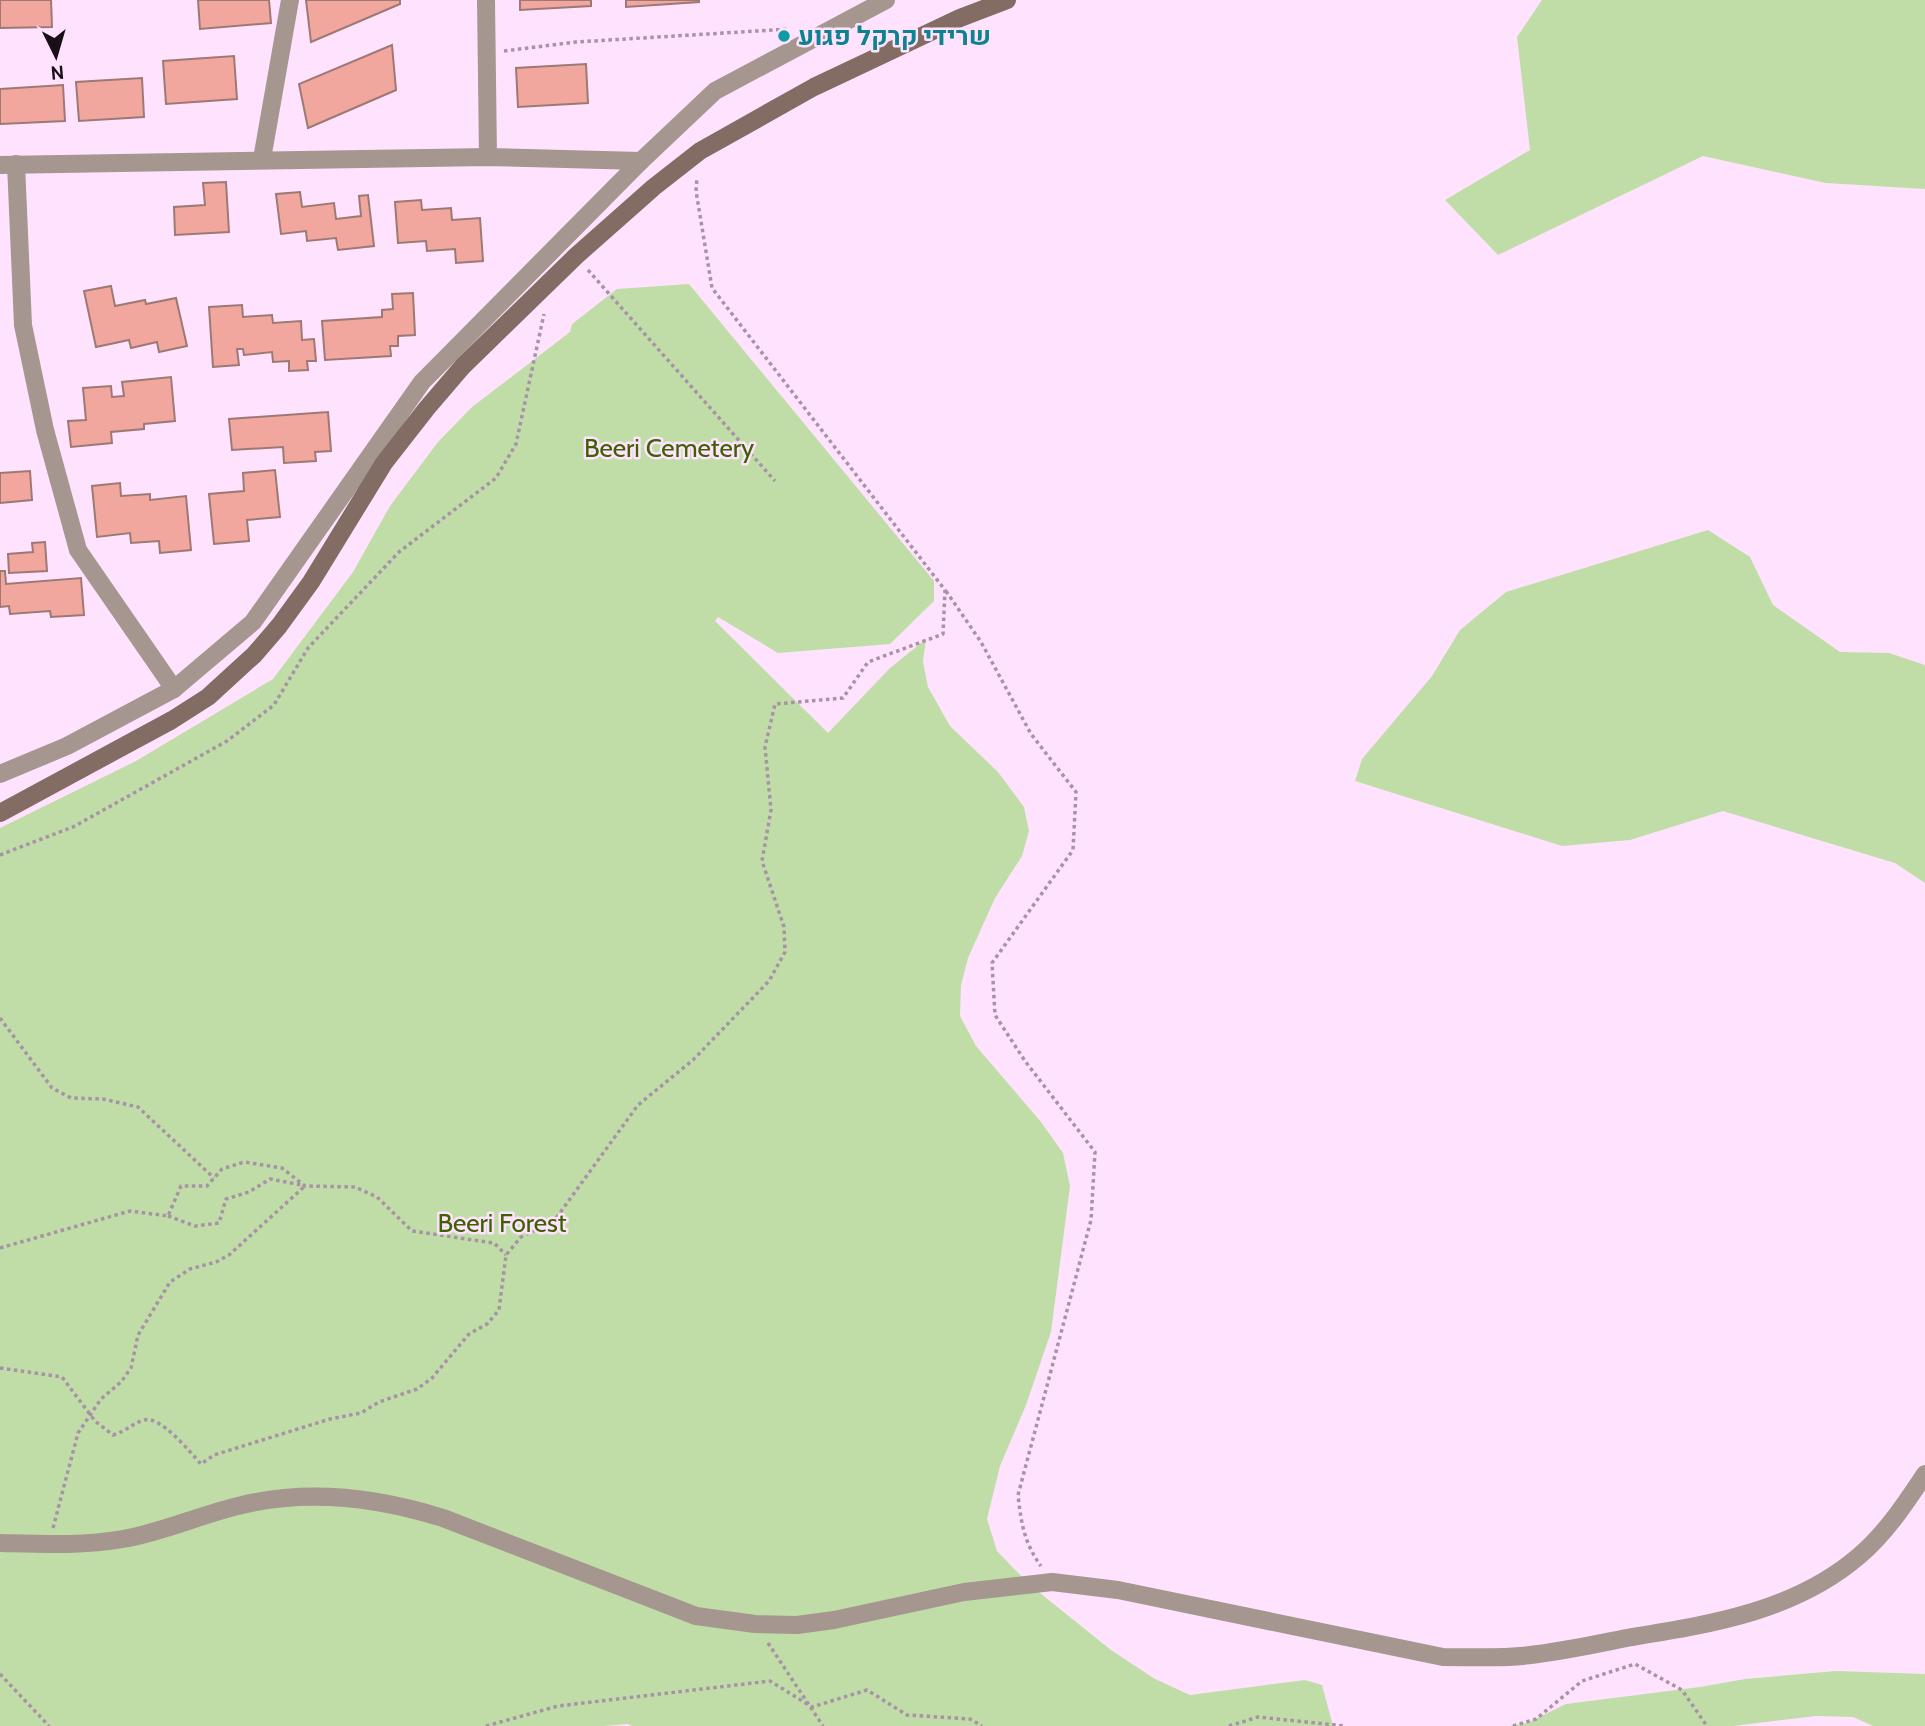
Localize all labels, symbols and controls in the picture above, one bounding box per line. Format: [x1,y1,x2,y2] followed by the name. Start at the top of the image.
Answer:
[798,20,991,52] place label: שרידי קרקל פגוע
[21,21,91,91] north arrow
[776,28,792,44] marker: שרידי קרקל פגוע
[50,60,65,84] text: N
[584,432,754,464] park label: Beeri Cemetery
[437,1207,567,1239] park label: Beeri Forest

